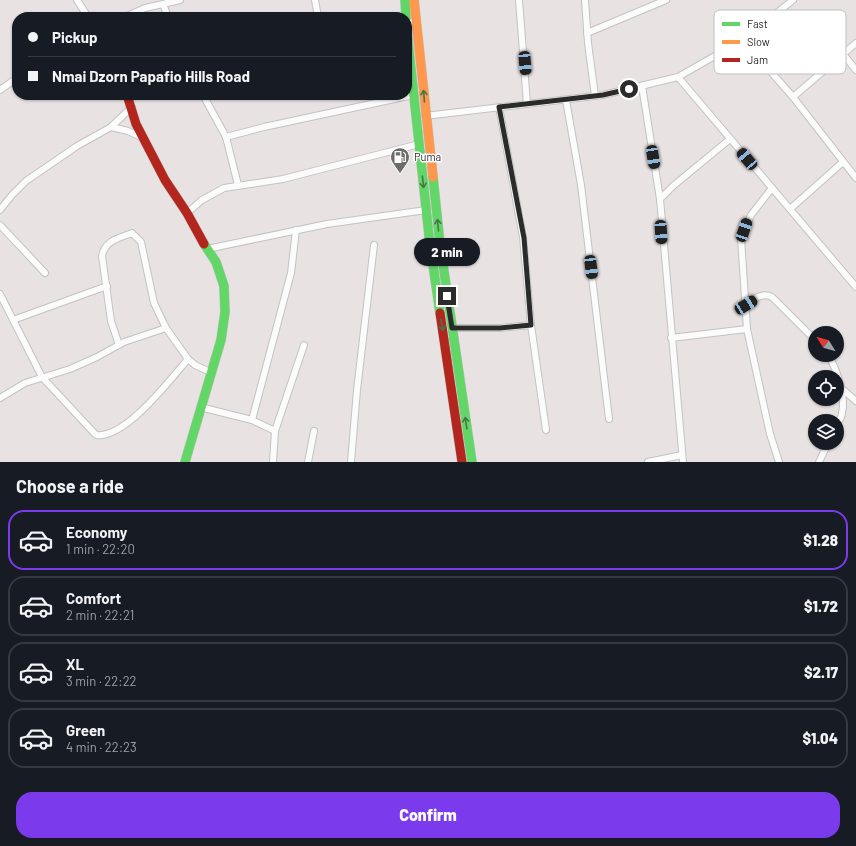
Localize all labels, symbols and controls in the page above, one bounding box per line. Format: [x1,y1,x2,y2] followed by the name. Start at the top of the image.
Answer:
[714,10,846,74] legend
[747,17,768,30] text: Fast
[52,28,98,46] text: Pickup
[747,35,770,48] text: Slow
[518,51,532,75] car
[747,53,768,66] text: Jam
[52,67,250,85] text: Nmai Dzorn Papafio Hills Road
[620,80,638,98] route start
[420,90,427,103] one-way arrow
[645,144,661,170] car
[389,146,411,174] fuel station icon: Puma
[735,146,759,172] car
[414,150,441,163] place label: Puma
[420,175,427,188] one-way arrow
[734,217,754,243] car
[434,219,442,232] one-way arrow
[654,220,668,244] car
[414,238,480,266] callout: 2 min
[431,244,463,260] text: 2 min
[584,254,598,280] car
[438,287,456,305] route end
[733,294,759,316] car
[438,318,446,331] one-way arrow
[808,326,844,362] north arrow
[808,326,844,450] map controls
[808,370,844,406] button: locate
[808,414,844,450] button: layers
[462,417,470,430] one-way arrow
[16,475,124,497] text: Choose a ride
[18,522,54,558] icon: car
[66,523,127,541] text: Economy
[803,531,838,549] text: $1.28
[66,541,135,557] text: 1 min · 22:20
[18,588,54,624] icon: car
[66,589,121,607] text: Comfort
[804,597,838,615] text: $1.72
[66,607,134,623] text: 2 min · 22:21
[18,654,54,690] icon: car
[66,655,84,673] text: XL
[804,663,838,681] text: $2.17
[66,673,137,689] text: 3 min · 22:22
[18,720,54,756] icon: car
[66,721,105,739] text: Green
[802,729,838,747] text: $1.04
[66,739,137,755] text: 4 min · 22:23
[16,792,840,838] button: Confirm

